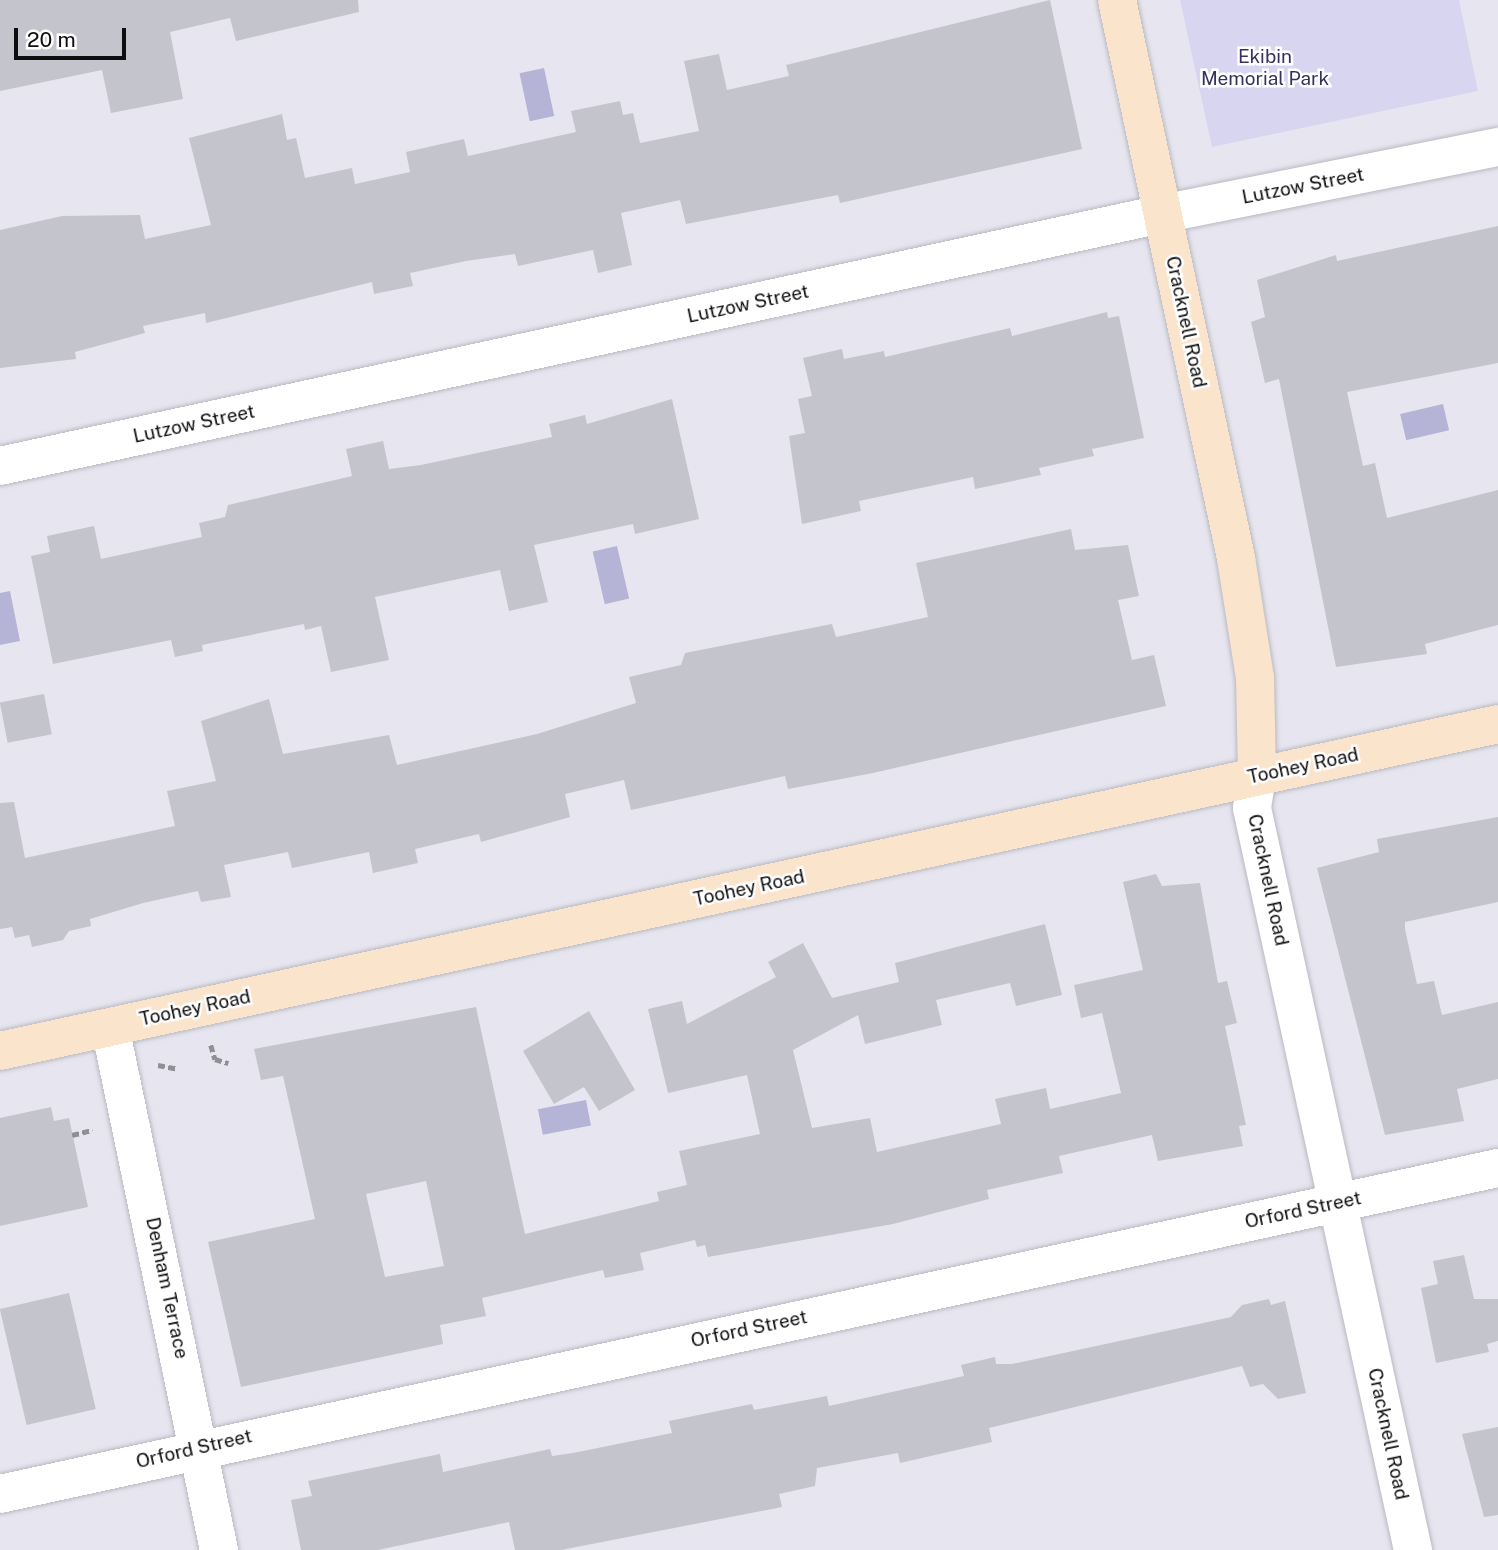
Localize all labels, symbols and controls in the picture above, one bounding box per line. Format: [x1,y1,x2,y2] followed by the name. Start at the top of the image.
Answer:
[18,14,130,58] scale bar
[27,27,76,52] text: 20 m
[1201,46,1329,90] park label: Ekibin Memorial Park
[1240,163,1366,209] street label: Lutzow Street
[1161,254,1211,390] street label: Cracknell Road
[685,280,811,328] street label: Lutzow Street
[131,400,257,448] street label: Lutzow Street
[1245,743,1361,789] street label: Toohey Road
[1243,812,1293,948] street label: Cracknell Road
[691,865,807,911] street label: Toohey Road
[137,985,253,1031] street label: Toohey Road
[1243,1187,1363,1233] street label: Orford Street
[141,1215,193,1361] street label: Denham Terrace
[689,1306,809,1352] street label: Orford Street
[1363,1366,1413,1502] street label: Cracknell Road
[134,1425,254,1473] street label: Orford Street

